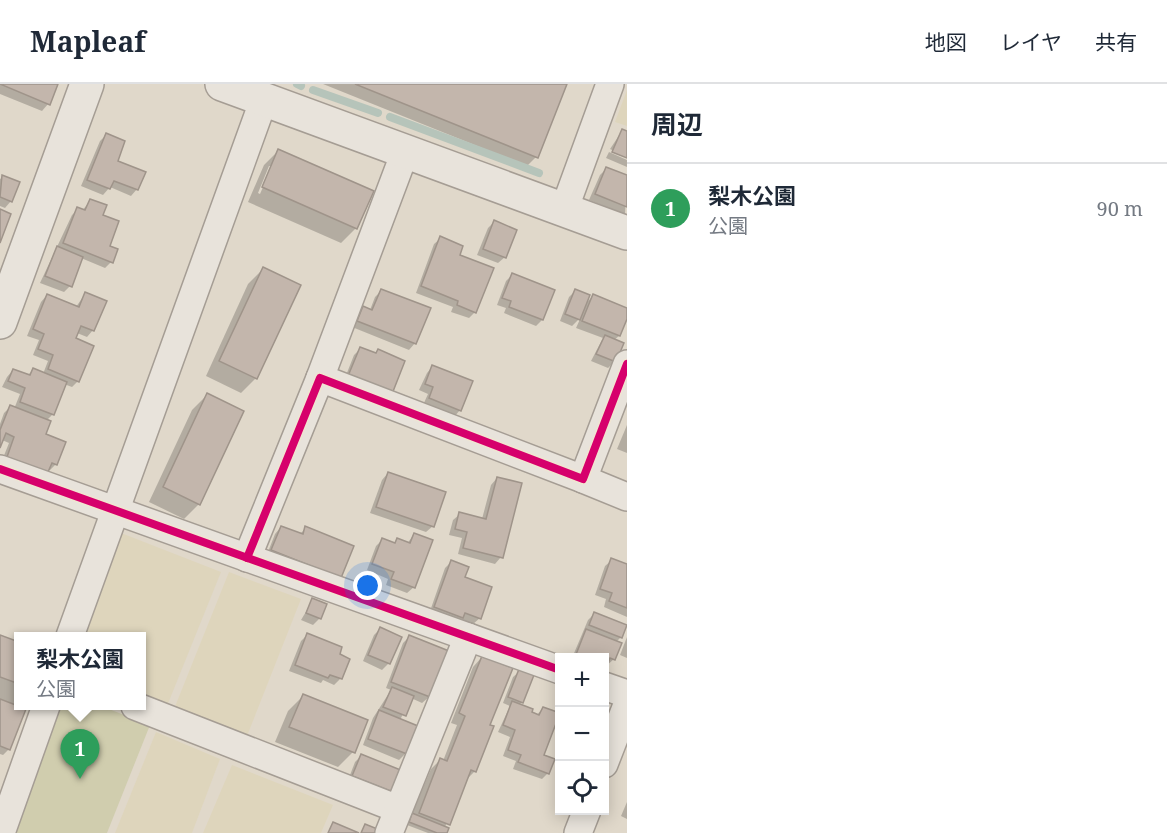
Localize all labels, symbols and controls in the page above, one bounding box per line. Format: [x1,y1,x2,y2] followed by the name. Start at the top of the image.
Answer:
[30,22,146,60] text: Mapleaf
[925,28,967,56] text: 地図
[1000,28,1062,56] text: レイヤ
[1095,28,1137,56] text: 共有
[651,106,703,142] text: 周辺
[708,180,796,210] text: 梨木公園
[665,195,676,222] text: 1
[1097,195,1143,222] text: 90 m
[708,212,748,239] text: 公園
[353,571,382,600] your location
[14,632,146,710] popup
[36,643,124,673] text: 梨木公園
[555,653,609,815] map controls
[555,653,609,707] button: +
[36,675,76,702] text: 公園
[555,707,609,761] button: −
[60,730,100,779] pin: 1
[555,761,609,815] button: locate

